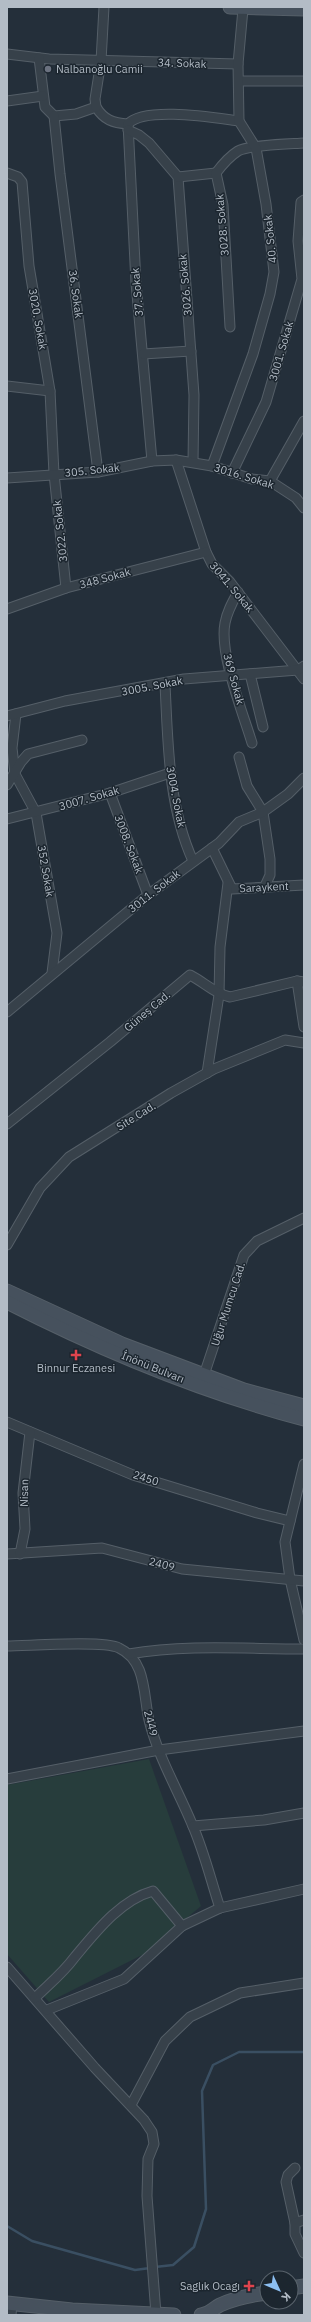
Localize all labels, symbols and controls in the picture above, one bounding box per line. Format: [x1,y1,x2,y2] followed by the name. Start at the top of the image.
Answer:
[157,55,207,71] street label: 34. Sokak
[56,62,143,76] place label: Nalbanoğlu Camii
[43,64,53,74] marker: Nalbanoğlu Camii
[212,193,232,256] street label: 3028. Sokak
[260,214,280,264] street label: 40. Sokak
[175,253,195,316] street label: 3026. Sokak
[128,267,146,317] street label: 37. Sokak
[66,269,86,319] street label: 36. Sokak
[26,287,50,351] street label: 3020. Sokak
[266,319,296,383] street label: 3001. Sokak
[64,460,120,480] street label: 305. Sokak
[212,460,276,492] street label: 3016. Sokak
[50,499,70,563] street label: 3022. Sokak
[207,559,257,615] street label: 3041. Sokak
[78,564,132,592] street label: 348 Sokak
[220,652,248,706] street label: 369 Sokak
[120,673,184,699] street label: 3005. Sokak
[163,765,189,829] street label: 3004. Sokak
[57,783,121,813] street label: 3007. Sokak
[111,813,147,876] street label: 3008. Sokak
[35,844,57,898] street label: 352 Sokak
[125,866,183,916] street label: 3011. Sokak
[239,879,289,895] street label: Saraykent
[121,988,173,1034] street label: Güneş Cad.
[114,1098,158,1134] street label: Site Cad.
[208,1260,248,1348] street label: Uğur Mumcu Cad.
[120,1348,186,1386] street label: İnönü Bulvarı
[71,1350,81,1360] marker: Binnur Eczanesi
[37,1361,115,1375] place label: Binnur Eczanesi
[131,1467,161,1489] street label: 2450
[17,1479,31,1507] street label: Nisan
[147,1554,177,1574] street label: 2409
[141,1708,161,1738] street label: 2449
[259,2270,299,2310] north arrow
[180,2279,240,2293] place label: Saglık Ocagı
[243,2280,255,2292] marker: Saglık Ocagı
[278,2289,294,2305] text: K

